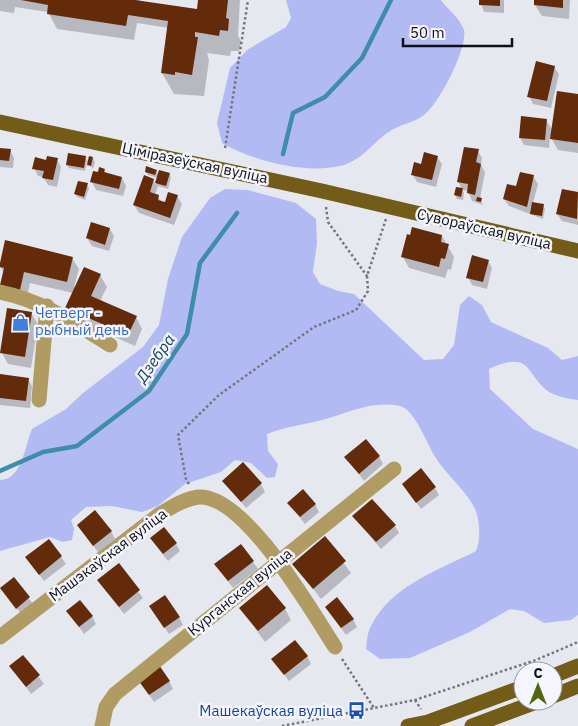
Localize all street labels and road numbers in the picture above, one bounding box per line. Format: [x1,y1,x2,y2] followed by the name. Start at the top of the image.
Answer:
[121,138,270,187] street label: Ціміразеўская вуліца
[415,204,553,253] street label: Сувораўская вуліца
[45,504,171,605] street label: Машэкаўская вуліца
[184,544,296,640] street label: Курганская вуліца

